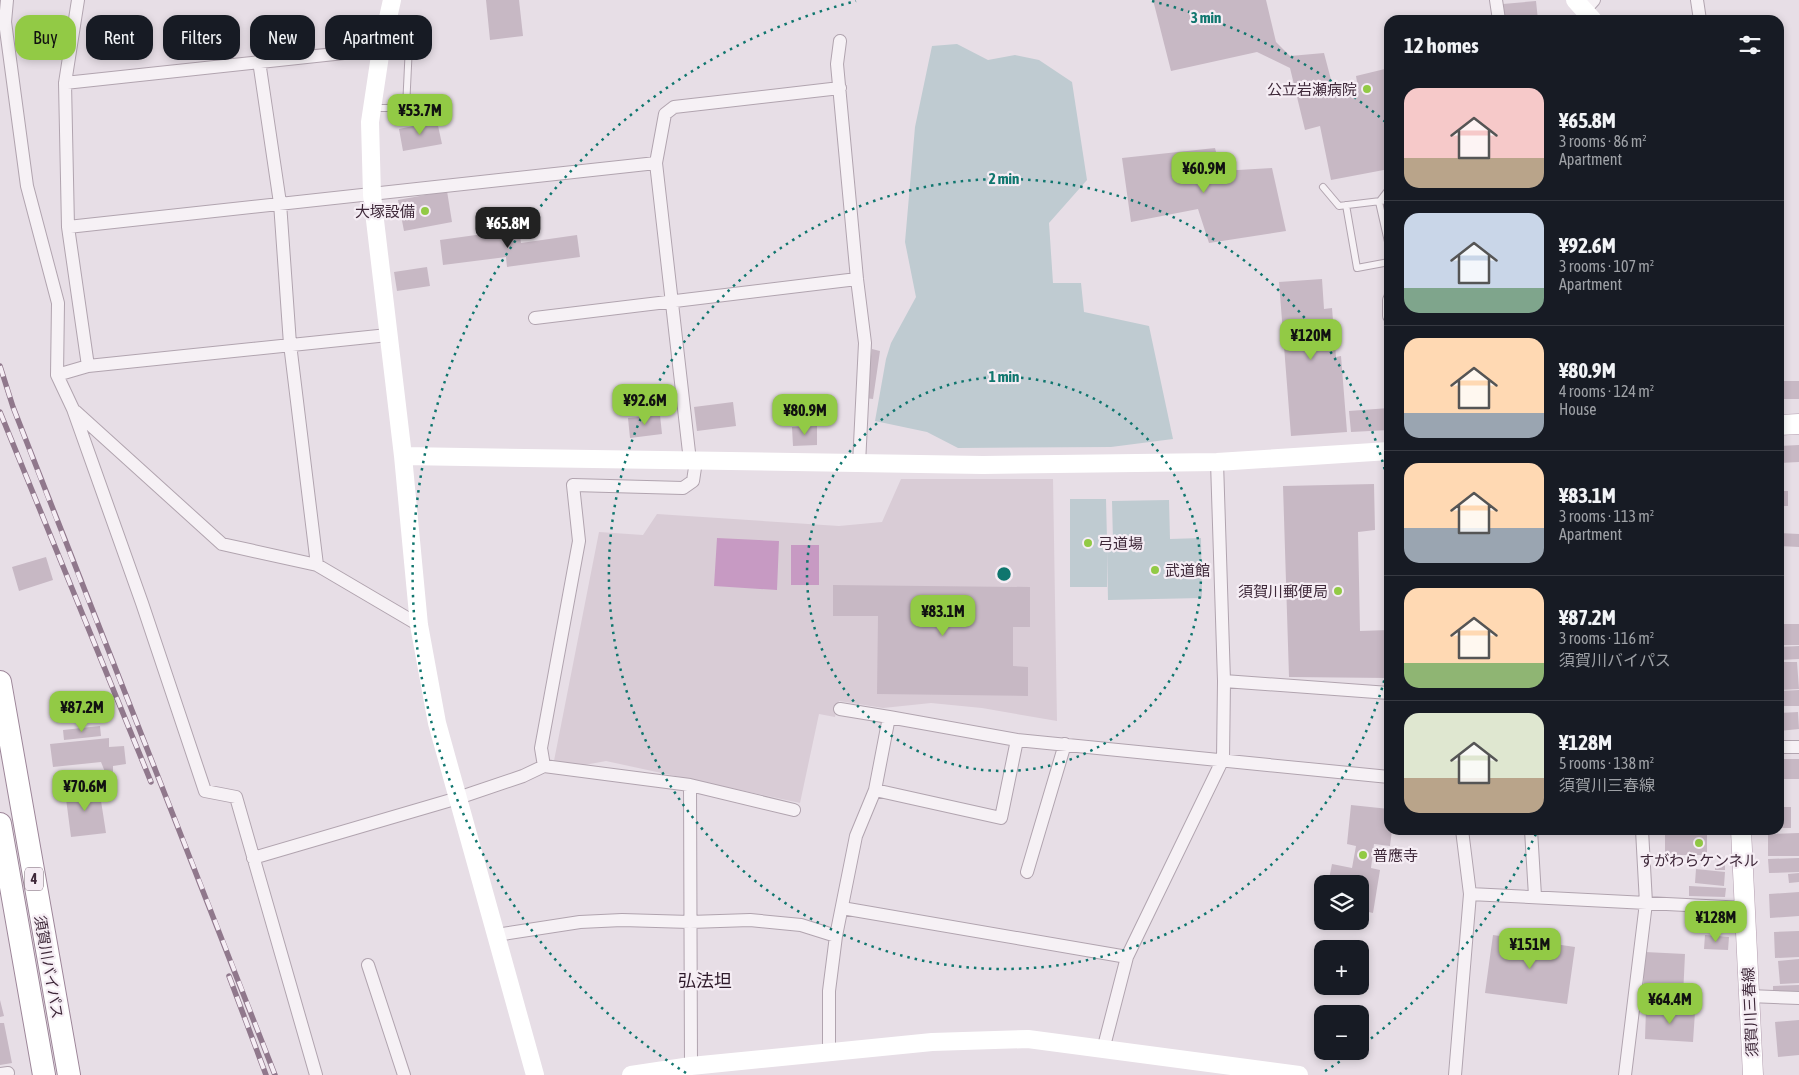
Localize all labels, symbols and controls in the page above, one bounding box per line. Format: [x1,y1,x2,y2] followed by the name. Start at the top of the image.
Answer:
[1191,9,1221,26] text: 3 min
[15,15,76,60] chip: Buy
[86,15,153,60] chip: Rent
[163,15,240,60] chip: Filters
[250,15,315,60] chip: New
[325,15,432,60] chip: Apartment
[1736,31,1764,59] icon: filters
[1404,33,1479,57] text: 12 homes
[1267,81,1357,98] place label: 公立岩瀬病院
[1361,83,1373,95] marker: 公立岩瀬病院
[379,94,461,136] pin: ¥53.7M
[398,101,442,119] text: ¥53.7M
[1444,108,1504,168] icon: home
[1559,108,1616,132] text: ¥65.8M
[1559,132,1647,150] text: 3 rooms · 86 m²
[1559,150,1622,168] text: Apartment
[1163,152,1245,194] pin: ¥60.9M
[1182,159,1226,177] text: ¥60.9M
[989,170,1019,187] text: 2 min
[355,203,415,220] place label: 大塚設備
[419,205,431,217] marker: 大塚設備
[467,206,549,249] pin: ¥65.8M
[486,214,530,232] text: ¥65.8M
[1444,233,1504,293] icon: home
[1559,233,1616,257] text: ¥92.6M
[1559,257,1654,275] text: 3 rooms · 107 m²
[1559,275,1622,293] text: Apartment
[1276,318,1346,361] pin: ¥120M
[1291,326,1331,344] text: ¥120M
[1444,358,1504,418] icon: home
[1559,358,1616,382] text: ¥80.9M
[989,368,1019,385] text: 1 min
[1559,382,1654,400] text: 4 rooms · 124 m²
[604,384,686,426] pin: ¥92.6M
[623,391,667,409] text: ¥92.6M
[764,394,846,436] pin: ¥80.9M
[1559,400,1596,418] text: House
[783,401,827,419] text: ¥80.9M
[1444,483,1504,543] icon: home
[1559,483,1616,507] text: ¥83.1M
[1559,507,1654,525] text: 3 rooms · 113 m²
[1559,525,1622,543] text: Apartment
[1098,535,1143,552] place label: 弓道場
[1082,537,1094,549] marker: 弓道場
[1165,562,1210,579] place label: 武道館
[1149,564,1161,576] marker: 武道館
[995,565,1013,583] centre of rings
[1238,583,1328,600] place label: 須賀川郵便局
[1332,585,1344,597] marker: 須賀川郵便局
[902,594,984,637] pin: ¥83.1M
[921,602,965,620] text: ¥83.1M
[1559,605,1616,629] text: ¥87.2M
[1444,608,1504,668] icon: home
[1559,629,1654,647] text: 3 rooms · 116 m²
[1559,651,1671,669] text: 須賀川バイパス
[41,690,123,733] pin: ¥87.2M
[60,698,104,716] text: ¥87.2M
[1559,730,1612,754] text: ¥128M
[1444,733,1504,793] icon: home
[1559,754,1654,772] text: 5 rooms · 138 m²
[44,770,126,812] pin: ¥70.6M
[1559,776,1655,794] text: 須賀川三春線
[63,777,107,795] text: ¥70.6M
[1693,837,1705,849] marker: すがわらケンネル
[1373,847,1418,864] place label: 普應寺
[1357,849,1369,861] marker: 普應寺
[1639,852,1759,869] place label: すがわらケンネル
[25,868,43,891] road number: 4
[1314,875,1369,1060] map controls
[1314,875,1369,930] button: layers
[1681,900,1751,943] pin: ¥128M
[1696,908,1736,926] text: ¥128M
[32,914,66,1020] street label: 須賀川バイパス
[1495,928,1565,970] pin: ¥151M
[1510,935,1550,953] text: ¥151M
[1314,940,1369,995] button: +
[1739,967,1761,1057] street label: 須賀川三春線
[678,970,732,991] district label: 弘法坦
[1629,982,1711,1025] pin: ¥64.4M
[1648,990,1692,1008] text: ¥64.4M
[1314,1005,1369,1060] button: −

